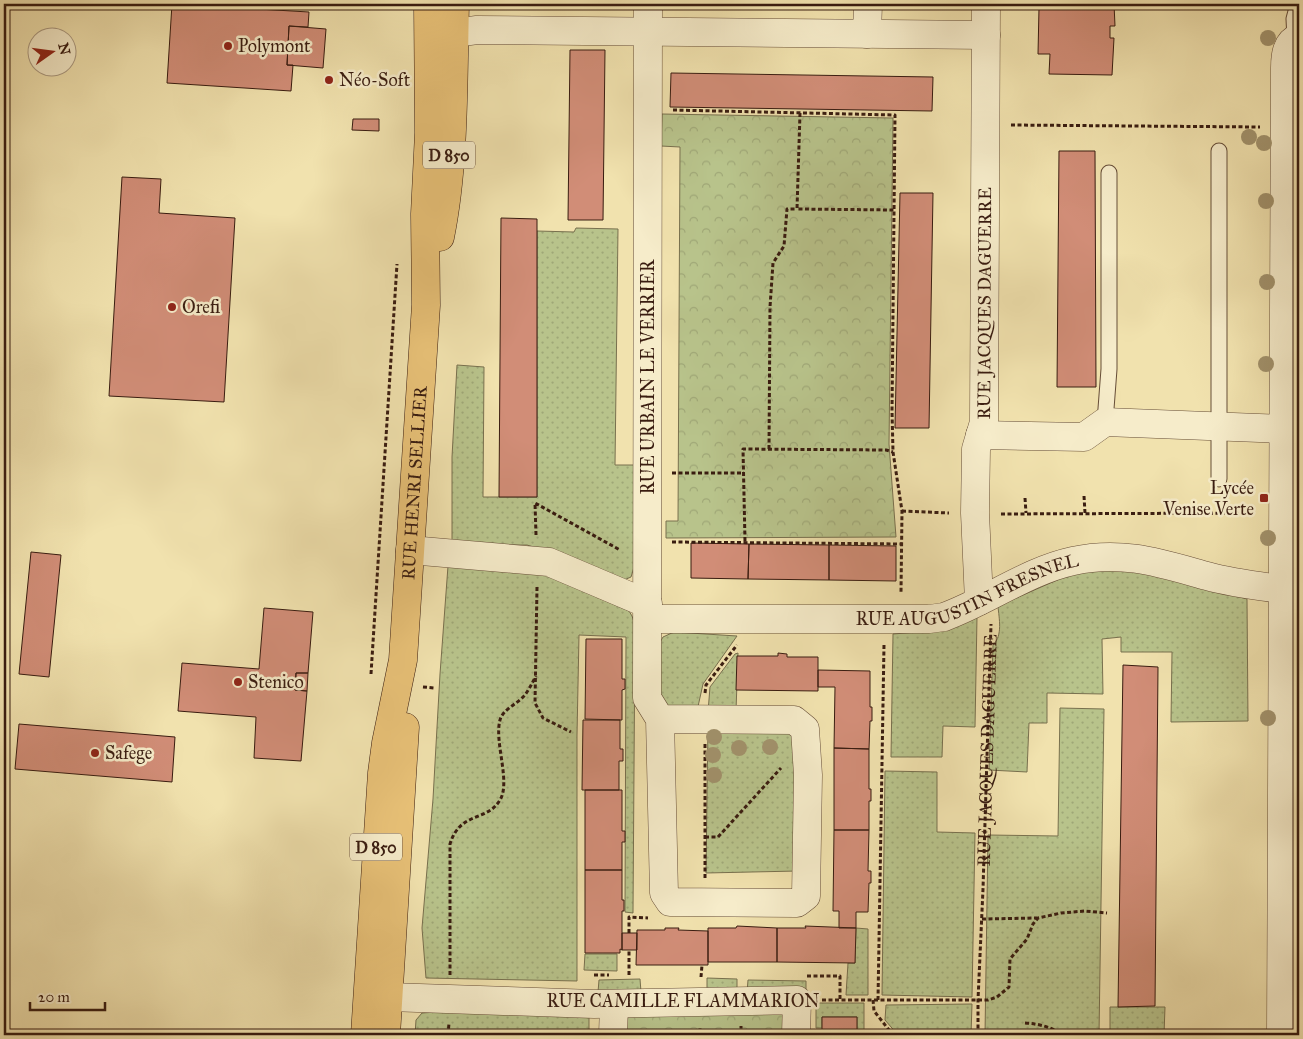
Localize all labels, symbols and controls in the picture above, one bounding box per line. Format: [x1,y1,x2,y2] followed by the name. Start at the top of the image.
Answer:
[28,28,78,78] north arrow
[238,35,311,57] place label: Polymont
[222,40,234,52] marker: Polymont
[54,41,74,57] text: N
[339,69,411,91] place label: Néo-Soft
[323,74,335,86] marker: Néo-Soft
[423,142,475,168] road number: D 850
[973,187,996,419] street label: RUE JACQUES DAGUERRE
[637,258,659,494] street label: RUE URBAIN LE VERRIER
[182,296,221,318] place label: Orefi
[166,301,178,313] marker: Orefi
[397,384,432,581] street label: RUE HENRI SELLIER
[1162,477,1254,520] place label: Lycée Venise Verte
[1258,492,1270,504] marker: Lycée Venise Verte
[856,549,1081,631] street label: RUE AUGUSTIN FRESNEL
[973,634,1002,867] street label: RUE JACQUES DAGUERRE
[248,671,304,693] place label: Stenico
[232,676,244,688] marker: Stenico
[105,742,152,765] place label: Safege
[89,747,101,759] marker: Safege
[350,834,402,860] road number: D 850
[30,979,105,1011] scale bar
[38,988,70,1006] text: 20 m
[547,990,819,1012] street label: RUE CAMILLE FLAMMARION

